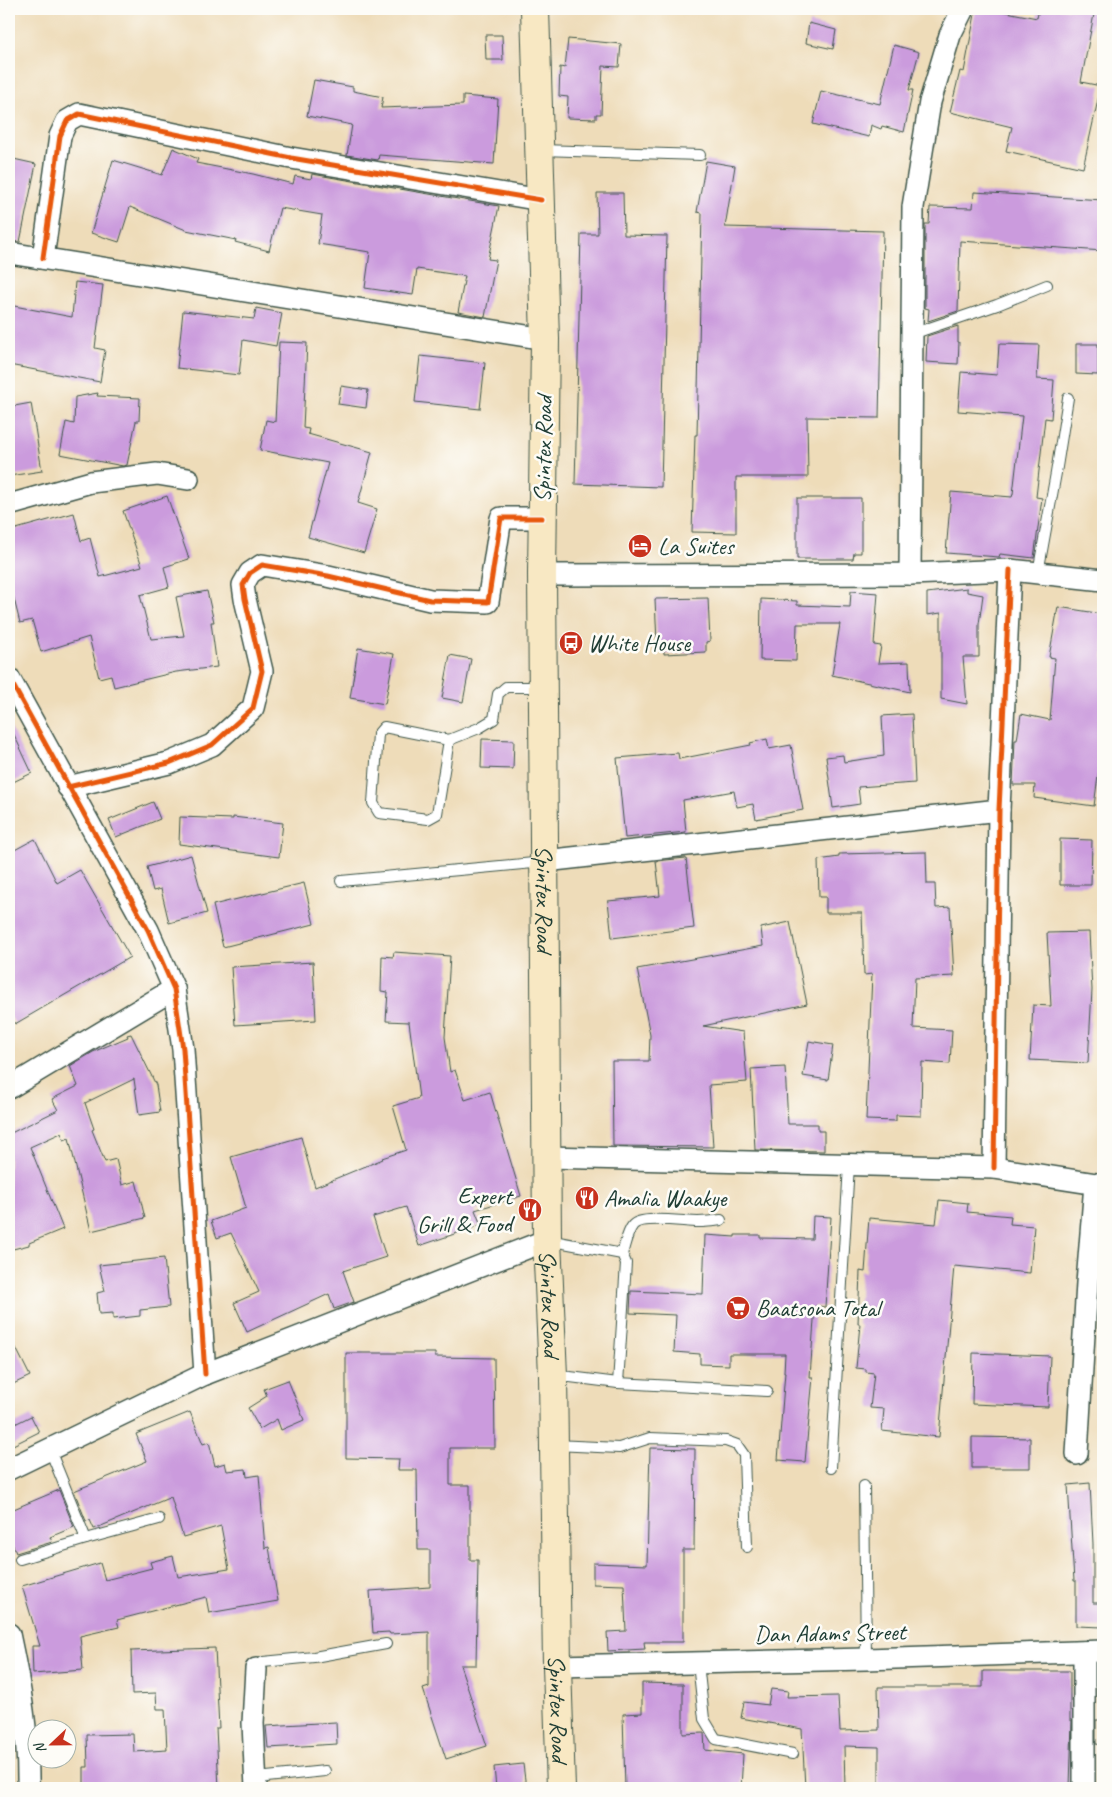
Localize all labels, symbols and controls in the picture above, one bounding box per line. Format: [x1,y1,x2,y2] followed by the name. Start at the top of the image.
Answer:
[527,392,559,503] street label: Spintex Road
[658,531,735,561] place label: La Suites
[627,533,653,559] hotel icon: La Suites
[588,628,692,658] place label: White House
[558,630,584,656] bus stop icon: White House
[529,845,560,956] street label: Spintex Road
[417,1181,516,1239] place label: Expert Grill & Food
[604,1183,729,1213] place label: Amalia Waakye
[574,1185,600,1211] restaurant icon: Amalia Waakye
[517,1197,543,1223] restaurant icon: Expert Grill & Food
[532,1250,567,1361] street label: Spintex Road
[756,1293,884,1323] place label: Baatsona Total
[725,1295,751,1321] supermarket icon: Baatsona Total
[754,1617,908,1649] street label: Dan Adams Street
[542,1655,575,1766] street label: Spintex Road
[28,1720,78,1770] north arrow
[30,1739,50,1756] text: N

